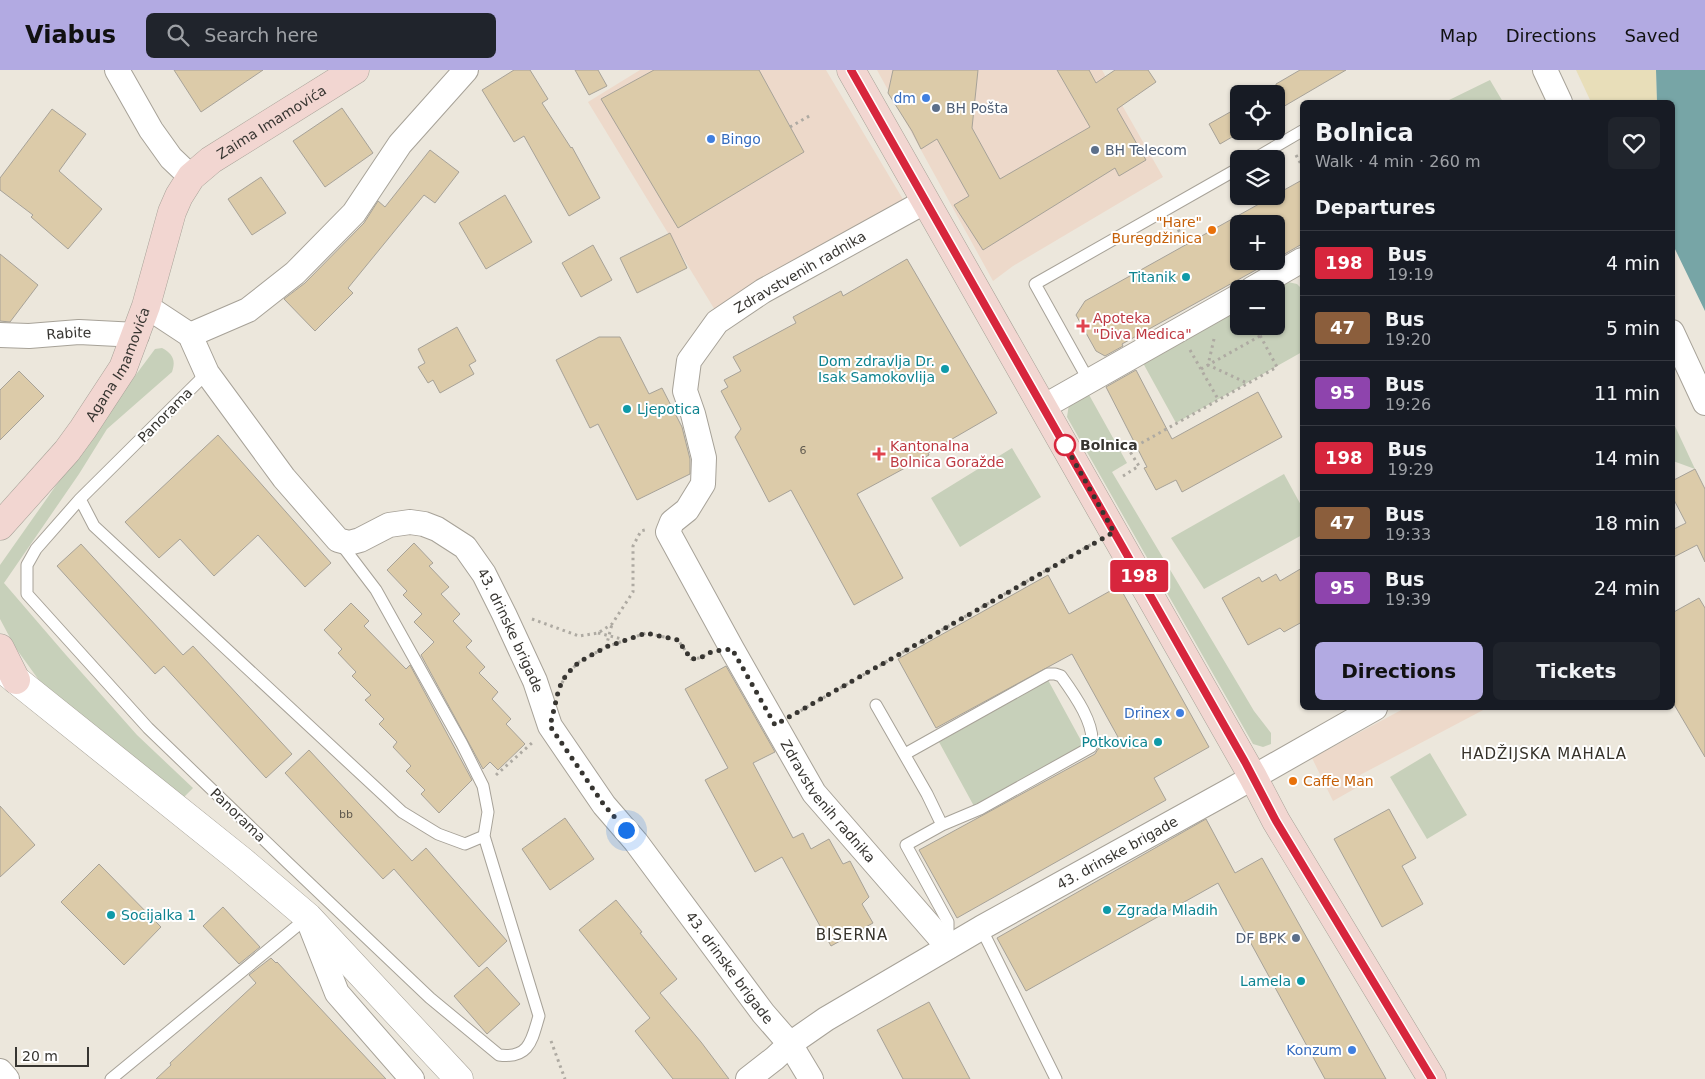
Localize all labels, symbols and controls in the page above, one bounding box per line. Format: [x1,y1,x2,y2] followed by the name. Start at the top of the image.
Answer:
[146,13,496,58] search box
[25,21,116,49] text: Viabus
[164,21,192,49] icon: search
[204,24,318,46] text: Search here
[1440,25,1478,46] text: Map
[1506,25,1596,46] text: Directions
[1624,25,1680,46] text: Saved
[214,82,329,162] street label: Zaima Imamovića
[1230,85,1285,335] map controls
[1230,85,1285,140] button: locate
[893,90,916,106] place label: dm
[920,92,932,104] marker: dm
[946,100,1008,116] place label: BH Pošta
[930,102,942,114] marker: BH Pošta
[1608,117,1660,169] button: heart
[1315,119,1414,147] text: Bolnica
[721,131,761,147] place label: Bingo
[705,133,717,145] marker: Bingo
[1105,142,1187,158] place label: BH Telecom
[1089,144,1101,156] marker: BH Telecom
[1230,150,1285,205] button: layers
[1315,152,1480,171] text: Walk · 4 min · 260 m
[1315,196,1436,218] text: Departures
[1111,214,1202,246] place label: "Hare" Buregdžinica
[1230,215,1285,270] button: +
[1206,224,1218,236] marker: "Hare" Buregdžinica
[731,228,869,316] street label: Zdravstvenih radnika
[1388,243,1427,265] text: Bus
[1325,252,1363,273] text: 198
[1606,252,1660,274] text: 4 min
[1388,265,1434,284] text: 19:19
[1128,269,1177,285] place label: Titanik
[1180,271,1192,283] marker: Titanik
[1230,280,1285,335] button: −
[82,305,153,424] street label: Agana Imamovića
[1385,308,1424,330] text: Bus
[1093,310,1192,342] place label: Apoteka "Diva Medica"
[1330,317,1355,338] text: 47
[1606,317,1660,339] text: 5 min
[1077,320,1089,332] marker: Apoteka "Diva Medica"
[46,324,92,343] street label: Rabite
[1385,330,1431,349] text: 19:20
[818,353,935,385] place label: Dom zdravlja Dr. Isak Samokovlija
[939,363,951,375] marker: Dom zdravlja Dr. Isak Samokovlija
[1385,373,1424,395] text: Bus
[1330,382,1355,403] text: 95
[1594,382,1660,404] text: 11 min
[134,384,196,446] street label: Panorama
[1385,395,1431,414] text: 19:26
[637,401,700,417] place label: Ljepotica
[621,403,633,415] marker: Ljepotica
[1054,434,1076,456] marker: Bolnica
[1080,437,1138,453] place label: Bolnica
[890,438,1004,470] place label: Kantonalna Bolnica Goražde
[1388,438,1427,460] text: Bus
[800,444,807,457] house number: 6
[872,447,886,461] marker: Kantonalna Bolnica Goražde
[1325,447,1363,468] text: 198
[1594,447,1660,469] text: 14 min
[1388,460,1434,479] text: 19:29
[1385,503,1424,525] text: Bus
[1330,512,1355,533] text: 47
[1594,512,1660,534] text: 18 min
[1385,525,1431,544] text: 19:33
[1110,560,1168,592] line badge: 198
[474,565,546,694] street label: 43. drinske brigade
[1120,565,1158,586] text: 198
[1385,568,1424,590] text: Bus
[1330,577,1355,598] text: 95
[1594,577,1660,599] text: 24 min
[1385,590,1431,609] text: 19:39
[1315,642,1483,700] button: Directions
[1493,642,1660,700] button: Tickets
[1124,705,1170,721] place label: Drinex
[1174,707,1186,719] marker: Drinex
[1081,734,1148,750] place label: Potkovica
[1152,736,1164,748] marker: Potkovica
[777,737,879,866] street label: Zdravstvenih radnika
[1461,744,1627,763] district label: HADŽIJSKA MAHALA
[1303,773,1374,789] place label: Caffe Man
[1287,775,1299,787] marker: Caffe Man
[207,785,269,845] street label: Panorama
[339,808,353,821] house number: bb
[1054,813,1181,893] street label: 43. drinske brigade
[614,818,639,843] your location
[1117,902,1218,918] place label: Zgrada Mladih
[1101,904,1113,916] marker: Zgrada Mladih
[121,907,196,923] place label: Socijalka 1
[683,908,777,1027] street label: 43. drinske brigade
[105,909,117,921] marker: Socijalka 1
[816,926,888,944] district label: BISERNA
[1235,930,1287,946] place label: DF BPK
[1290,932,1302,944] marker: DF BPK
[1240,973,1291,989] place label: Lamela
[1295,975,1307,987] marker: Lamela
[1286,1042,1342,1058] place label: Konzum
[15,1044,89,1067] scale bar
[1346,1044,1358,1056] marker: Konzum
[22,1048,58,1064] text: 20 m

